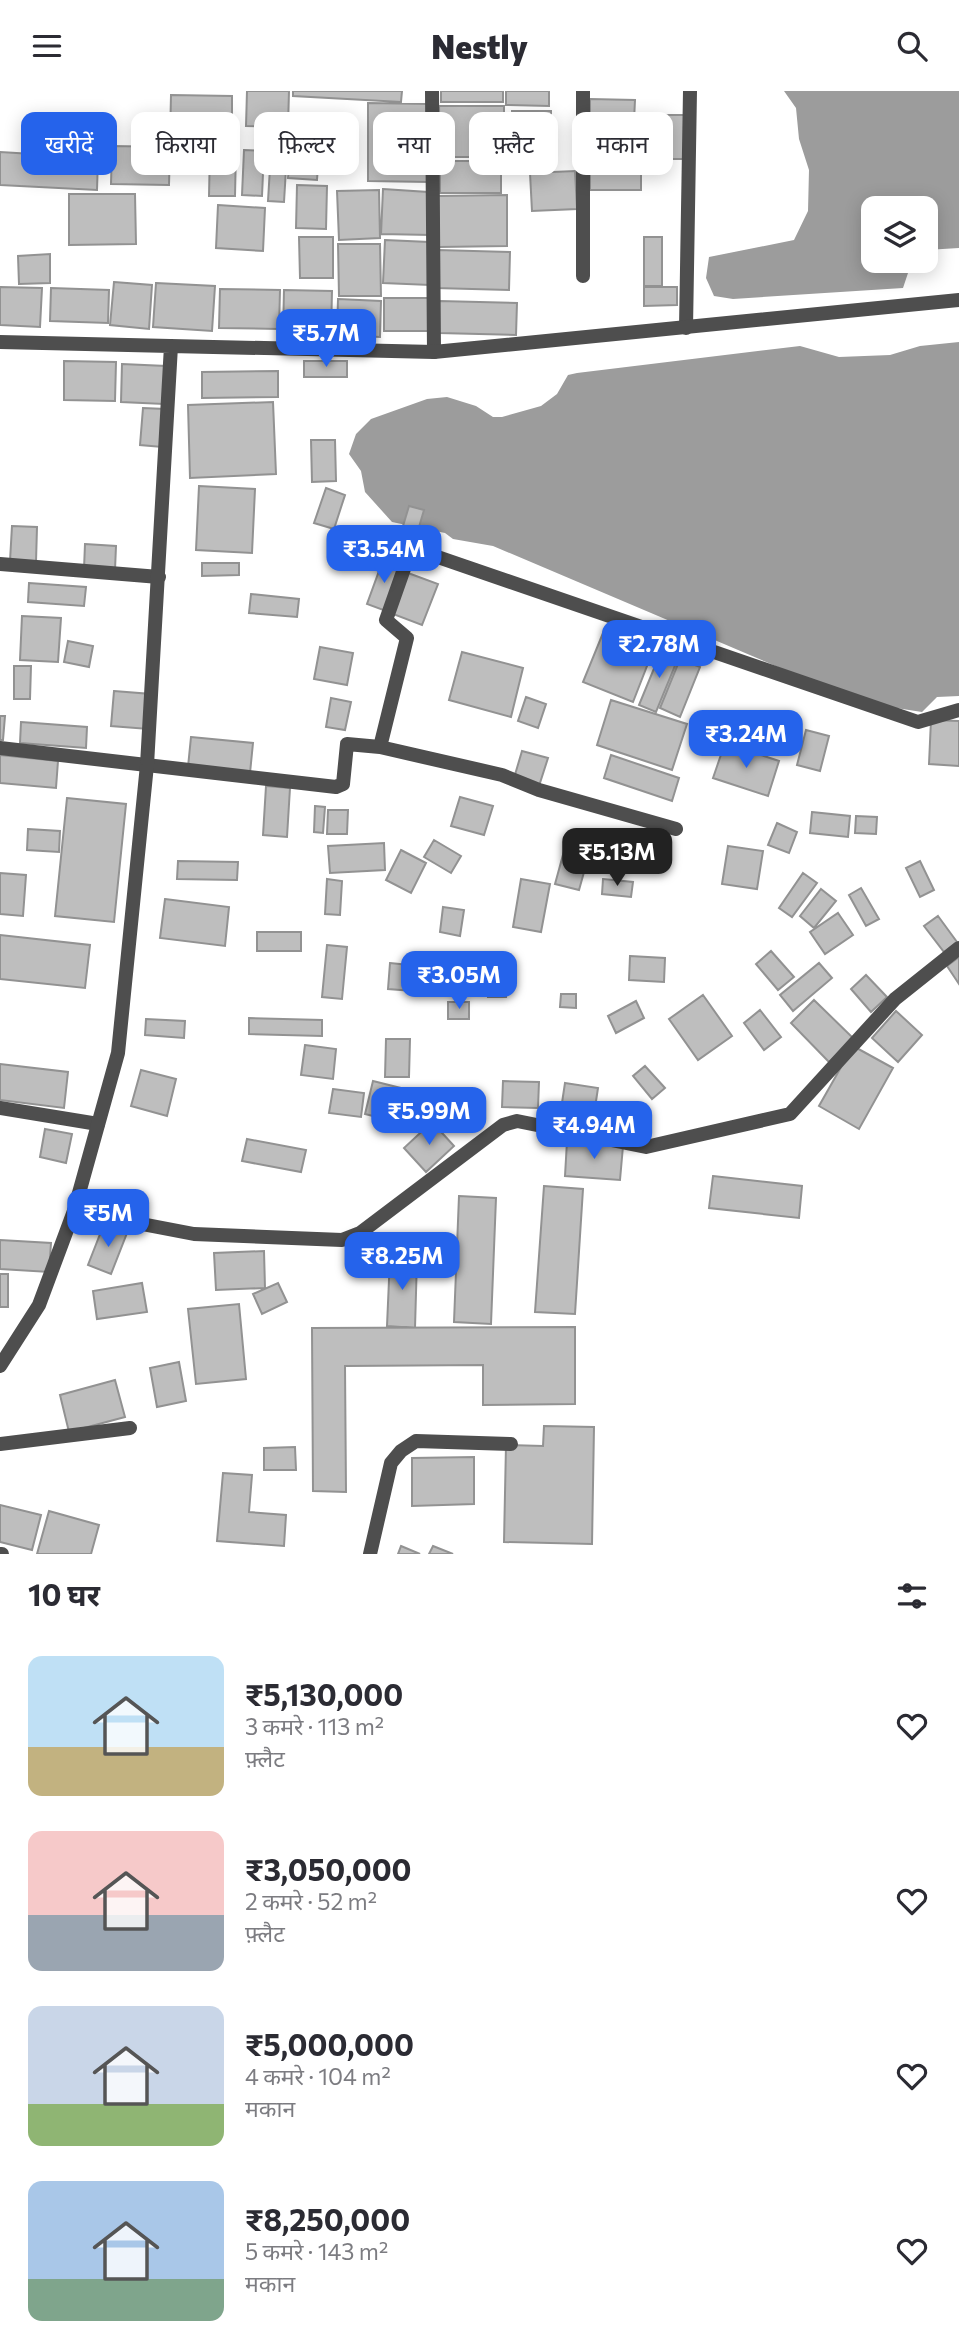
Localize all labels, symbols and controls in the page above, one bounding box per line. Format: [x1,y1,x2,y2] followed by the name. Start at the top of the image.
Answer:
[431,26,528,66] text: Nestly
[28,27,66,65] icon: menu
[893,27,931,65] icon: search
[21,112,117,175] chip: खरीदें
[131,112,240,175] chip: किराया
[254,112,359,175] chip: फ़िल्टर
[373,112,455,175] chip: नया
[469,112,558,175] chip: फ़्लैट
[572,112,673,175] chip: मकान
[861,196,938,273] map controls
[861,196,938,273] button: layers
[277,309,375,369] pin: ₹5.7M
[292,318,360,346] text: ₹5.7M
[327,525,441,585] pin: ₹3.54M
[342,534,426,562] text: ₹3.54M
[602,621,716,680] pin: ₹2.78M
[618,629,700,657] text: ₹2.78M
[689,711,803,770] pin: ₹3.24M
[705,719,787,747] text: ₹3.24M
[560,829,674,888] pin: ₹5.13M
[578,837,656,865] text: ₹5.13M
[402,951,516,1011] pin: ₹3.05M
[417,960,501,988] text: ₹3.05M
[372,1087,486,1147] pin: ₹5.99M
[387,1096,471,1124] text: ₹5.99M
[537,1101,651,1161] pin: ₹4.94M
[552,1110,636,1138] text: ₹4.94M
[74,1189,142,1249] pin: ₹5M
[83,1198,133,1226] text: ₹5M
[345,1233,459,1292] pin: ₹8.25M
[361,1241,443,1269] text: ₹8.25M
[28,1575,100,1612] text: 10 घर
[893,1577,931,1615] icon: filters
[245,1675,403,1712] text: ₹5,130,000
[84,1684,168,1768] icon: home
[893,1707,931,1745] icon: heart
[245,1712,384,1740] text: 3 कमरे · 113 m²
[245,1744,285,1772] text: फ़्लैट
[245,1850,412,1887] text: ₹3,050,000
[84,1859,168,1943] icon: home
[893,1882,931,1920] icon: heart
[245,1887,377,1915] text: 2 कमरे · 52 m²
[245,1919,285,1947] text: फ़्लैट
[245,2025,414,2062] text: ₹5,000,000
[84,2034,168,2118] icon: home
[893,2057,931,2095] icon: heart
[245,2062,391,2090] text: 4 कमरे · 104 m²
[245,2094,295,2122] text: मकान
[245,2200,410,2237] text: ₹8,250,000
[84,2209,168,2293] icon: home
[893,2232,931,2270] icon: heart
[245,2237,388,2265] text: 5 कमरे · 143 m²
[245,2269,295,2297] text: मकान

